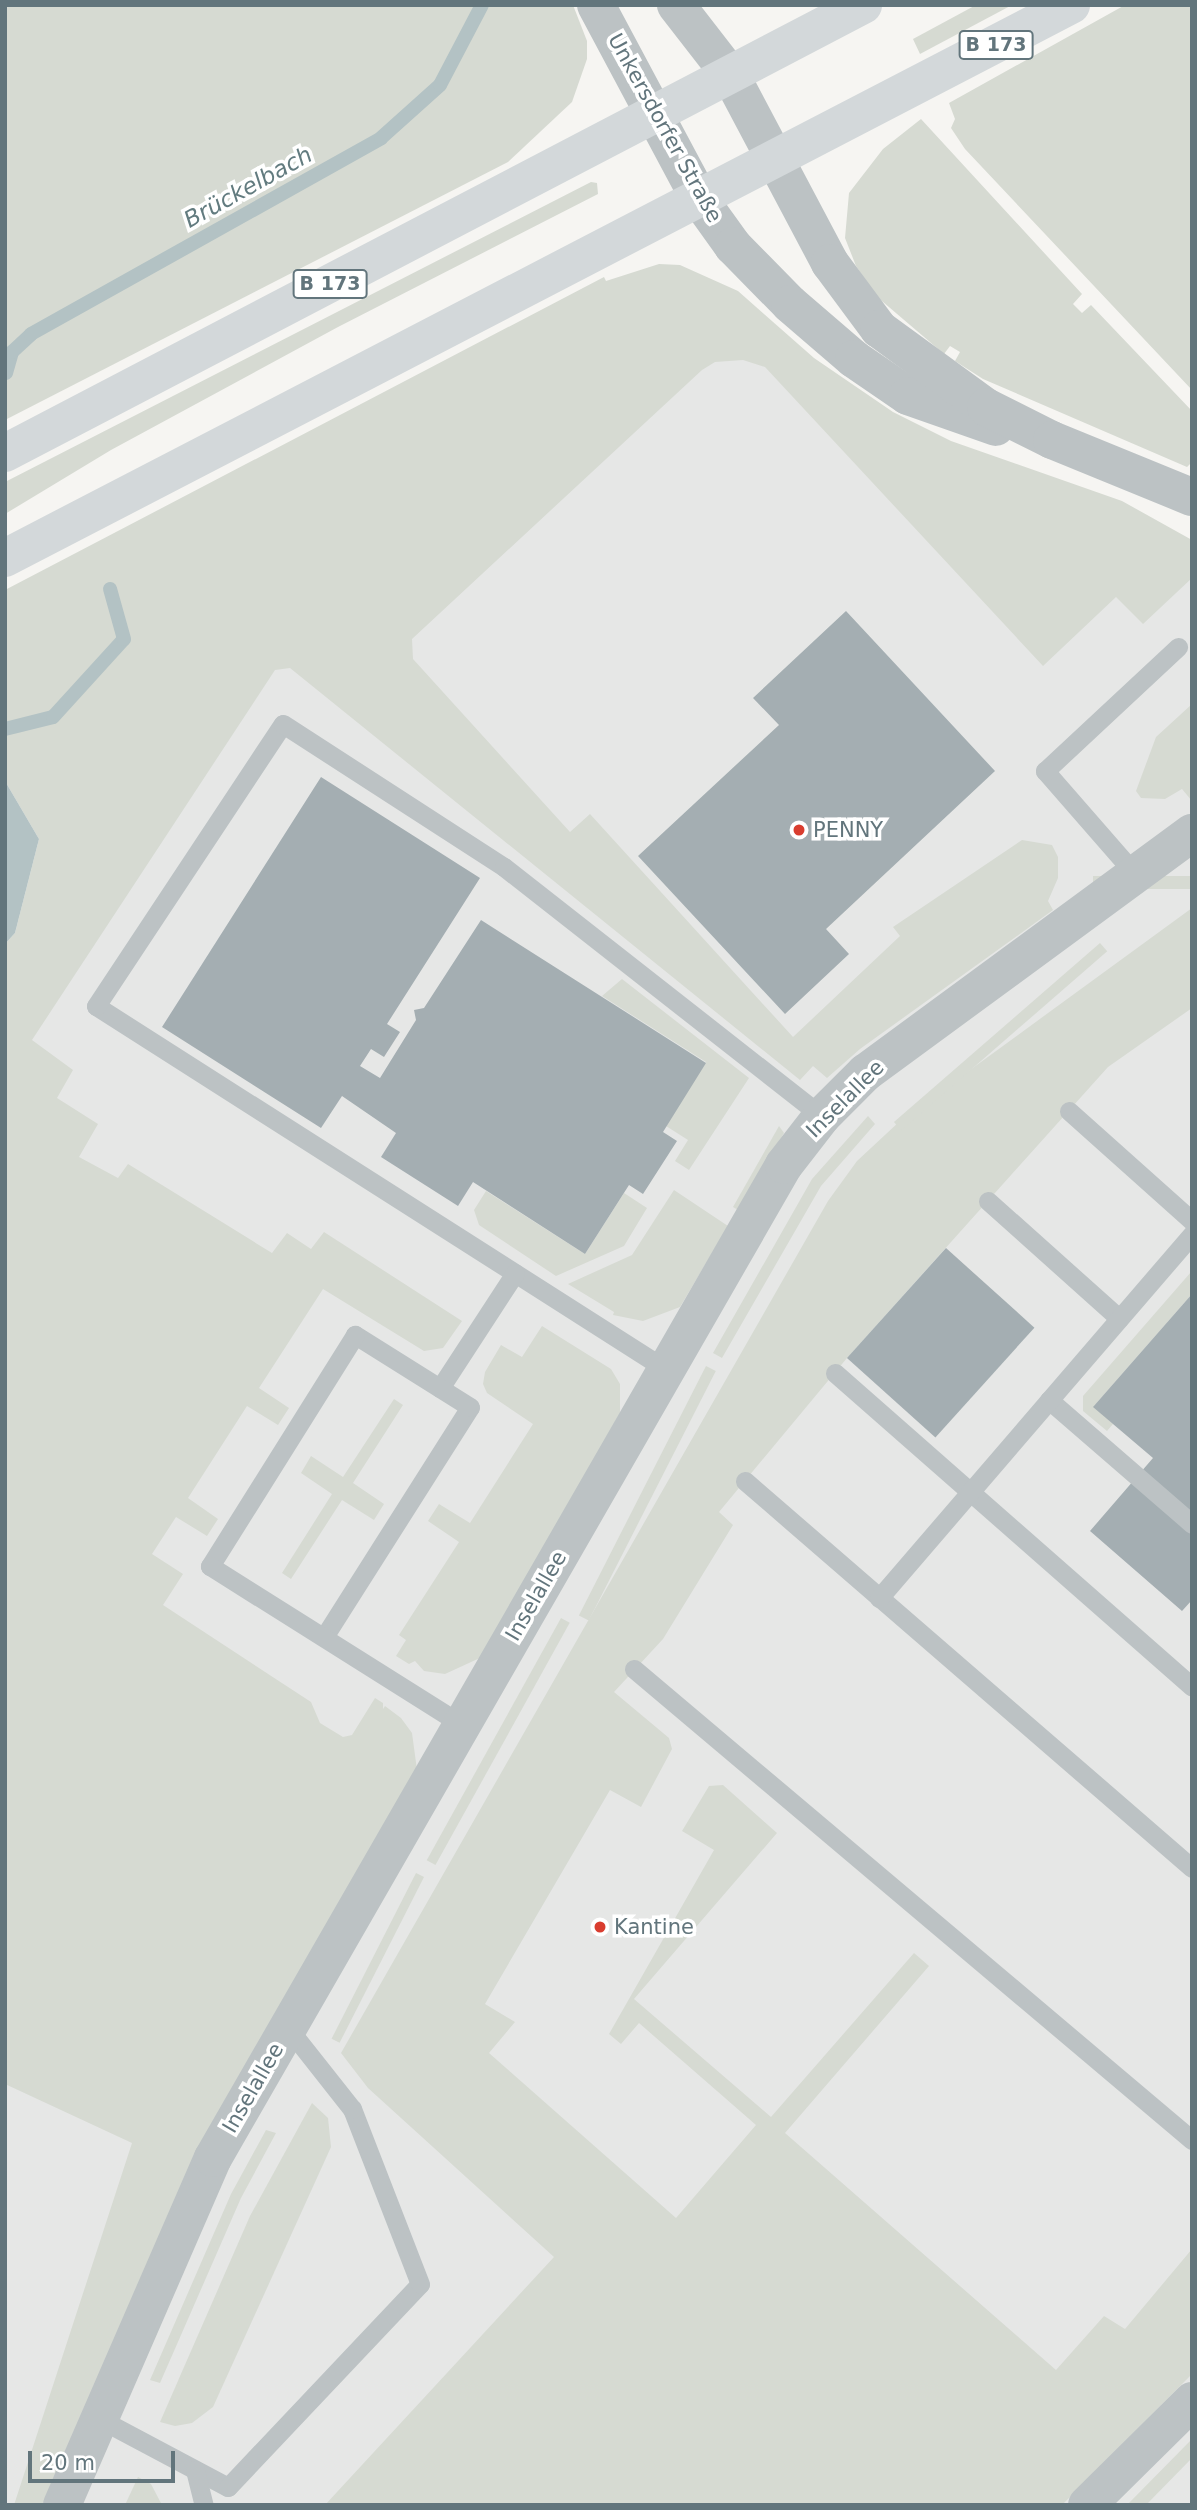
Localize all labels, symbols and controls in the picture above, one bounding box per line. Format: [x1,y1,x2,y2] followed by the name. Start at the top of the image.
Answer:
[603,29,727,227] street label: Unkersdorfer Straße
[958,30,1034,60] road number: B 173
[179,140,317,234] water label: Brückelbach
[292,268,368,300] road number: B 173
[813,817,883,843] place label: PENNY
[791,822,807,838] marker: PENNY
[801,1055,889,1143] street label: Inselallee
[500,1547,572,1645] street label: Inselallee
[614,1914,694,1940] place label: Kantine
[592,1919,608,1935] marker: Kantine
[217,2039,289,2137] street label: Inselallee
[32,2436,178,2480] scale bar
[41,2451,95,2475] text: 20 m

